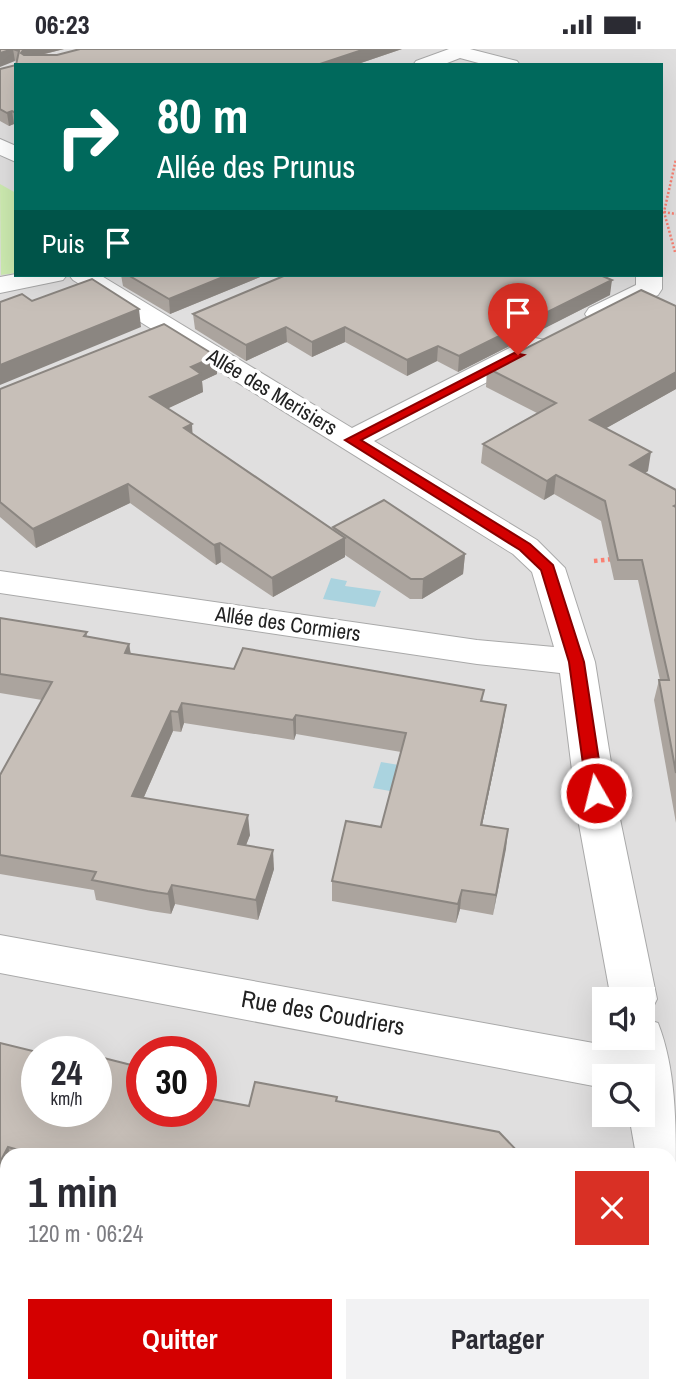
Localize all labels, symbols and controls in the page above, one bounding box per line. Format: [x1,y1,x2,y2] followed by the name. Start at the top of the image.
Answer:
[35,7,90,42] text: 06:23
[157,82,249,148] text: 80 m
[42,91,133,182] icon: right
[157,145,355,188] text: Allée des Prunus
[99,224,137,262] icon: arrive
[42,226,85,261] text: Puis
[488,283,548,355] pin
[499,294,537,332] icon: arrive
[201,341,343,442] street label: Allée des Merisiers
[213,599,363,648] street label: Allée des Cormiers
[559,756,633,830] position arrow
[239,982,407,1042] street label: Rue des Coudriers
[592,987,655,1127] map controls
[592,987,655,1050] button: sound
[126,1036,217,1127] speed limit sign: 30
[51,1049,82,1096] text: 24
[592,1064,655,1127] button: search
[51,1086,83,1111] text: km/h
[28,1164,118,1220] text: 1 min
[575,1171,649,1245] button: close
[28,1218,143,1249] text: 120 m · 06:24
[28,1299,332,1379] button: Quitter
[346,1299,649,1379] button: Partager

